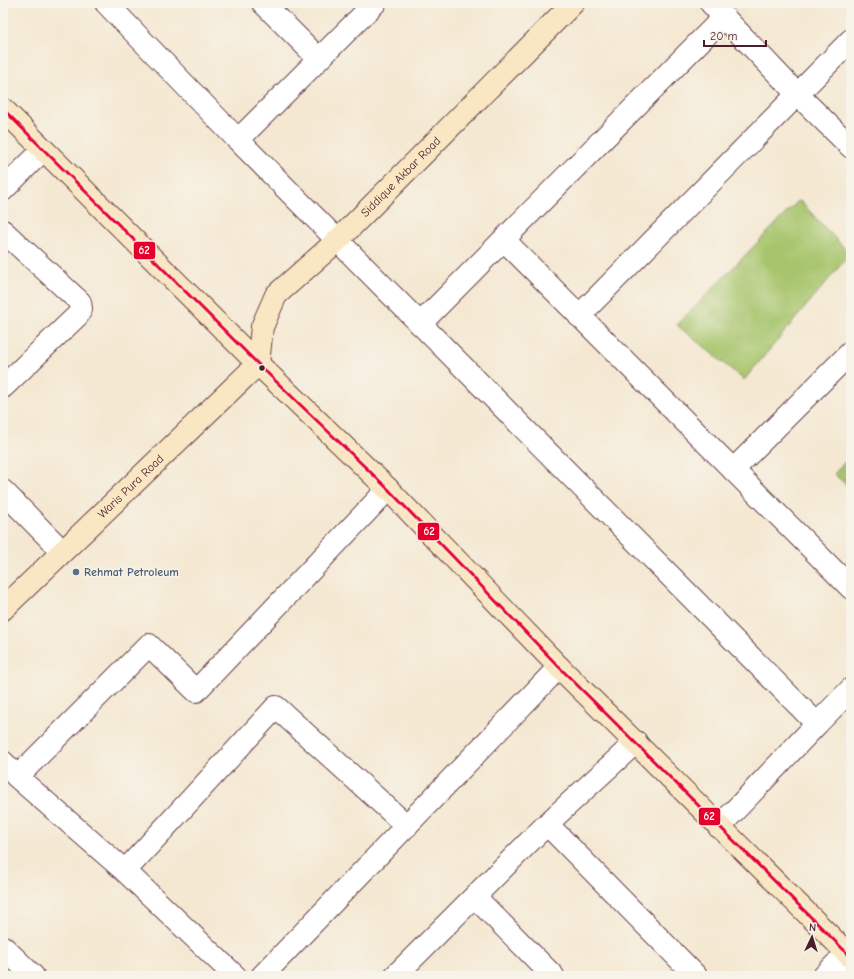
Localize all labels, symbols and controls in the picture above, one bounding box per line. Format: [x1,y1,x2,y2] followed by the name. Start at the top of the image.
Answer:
[704,22,766,48] scale bar
[710,29,738,43] text: 20 m
[358,134,443,220] street label: Siddique Akbar Road
[133,241,156,260] line badge: 62
[138,244,150,257] text: 62
[257,363,267,373] unlabelled marker
[95,452,166,521] street label: Waris Pura Road
[417,522,440,541] line badge: 62
[423,525,435,538] text: 62
[84,565,179,579] place label: Rehmat Petroleum
[71,567,81,577] marker: Rehmat Petroleum
[698,807,721,826] line badge: 62
[703,810,715,823] text: 62
[792,917,832,957] north arrow
[809,921,817,934] text: N

